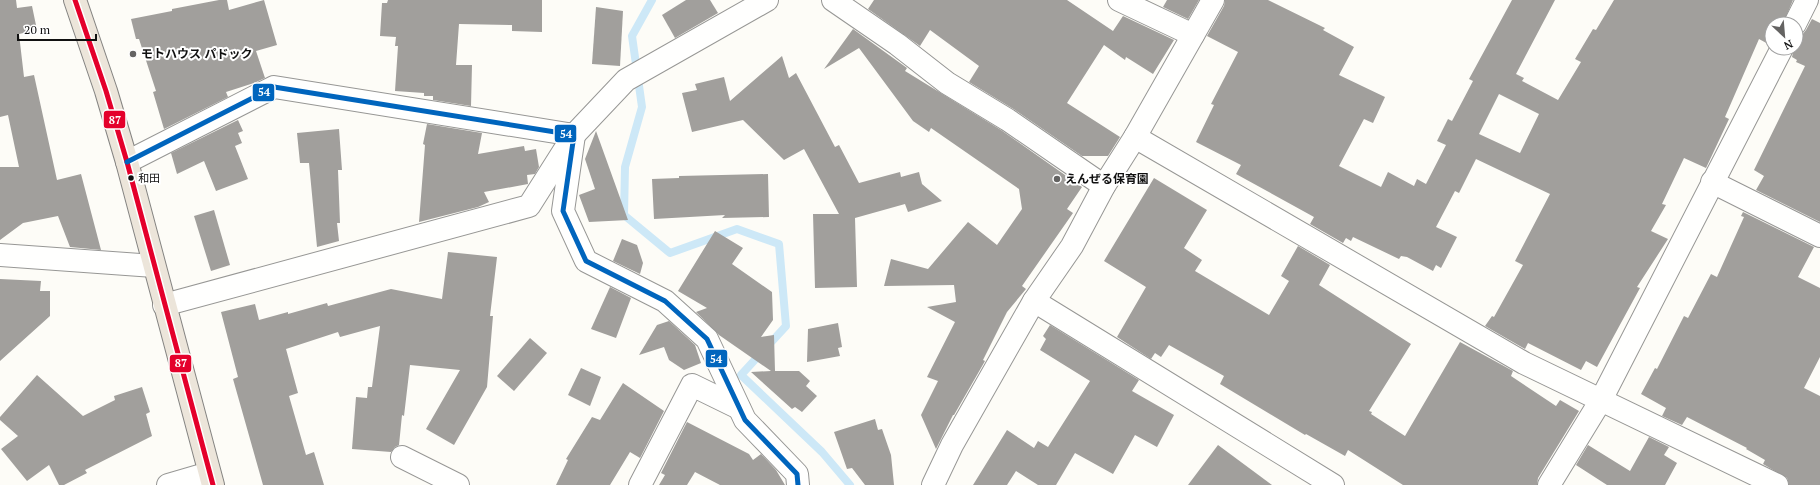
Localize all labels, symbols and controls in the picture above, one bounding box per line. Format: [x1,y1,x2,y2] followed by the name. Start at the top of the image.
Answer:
[18,16,96,42] scale bar
[1764,16,1804,56] north arrow
[24,22,51,37] text: 20 m
[1781,37,1795,53] text: N
[141,46,253,61] place label: モトハウス パドック
[128,49,138,59] marker: モトハウス パドック
[252,83,275,102] line badge: 54
[258,85,271,99] text: 54
[103,110,126,129] line badge: 87
[109,113,121,127] text: 87
[554,124,577,143] line badge: 54
[560,127,573,141] text: 54
[138,171,160,185] place label: 和田
[1065,171,1149,186] place label: えんぜる保育園
[126,173,136,183] marker: 和田
[1052,174,1062,184] marker: えんぜる保育園
[705,349,728,368] line badge: 54
[710,352,723,366] text: 54
[169,354,192,373] line badge: 87
[175,356,187,370] text: 87

